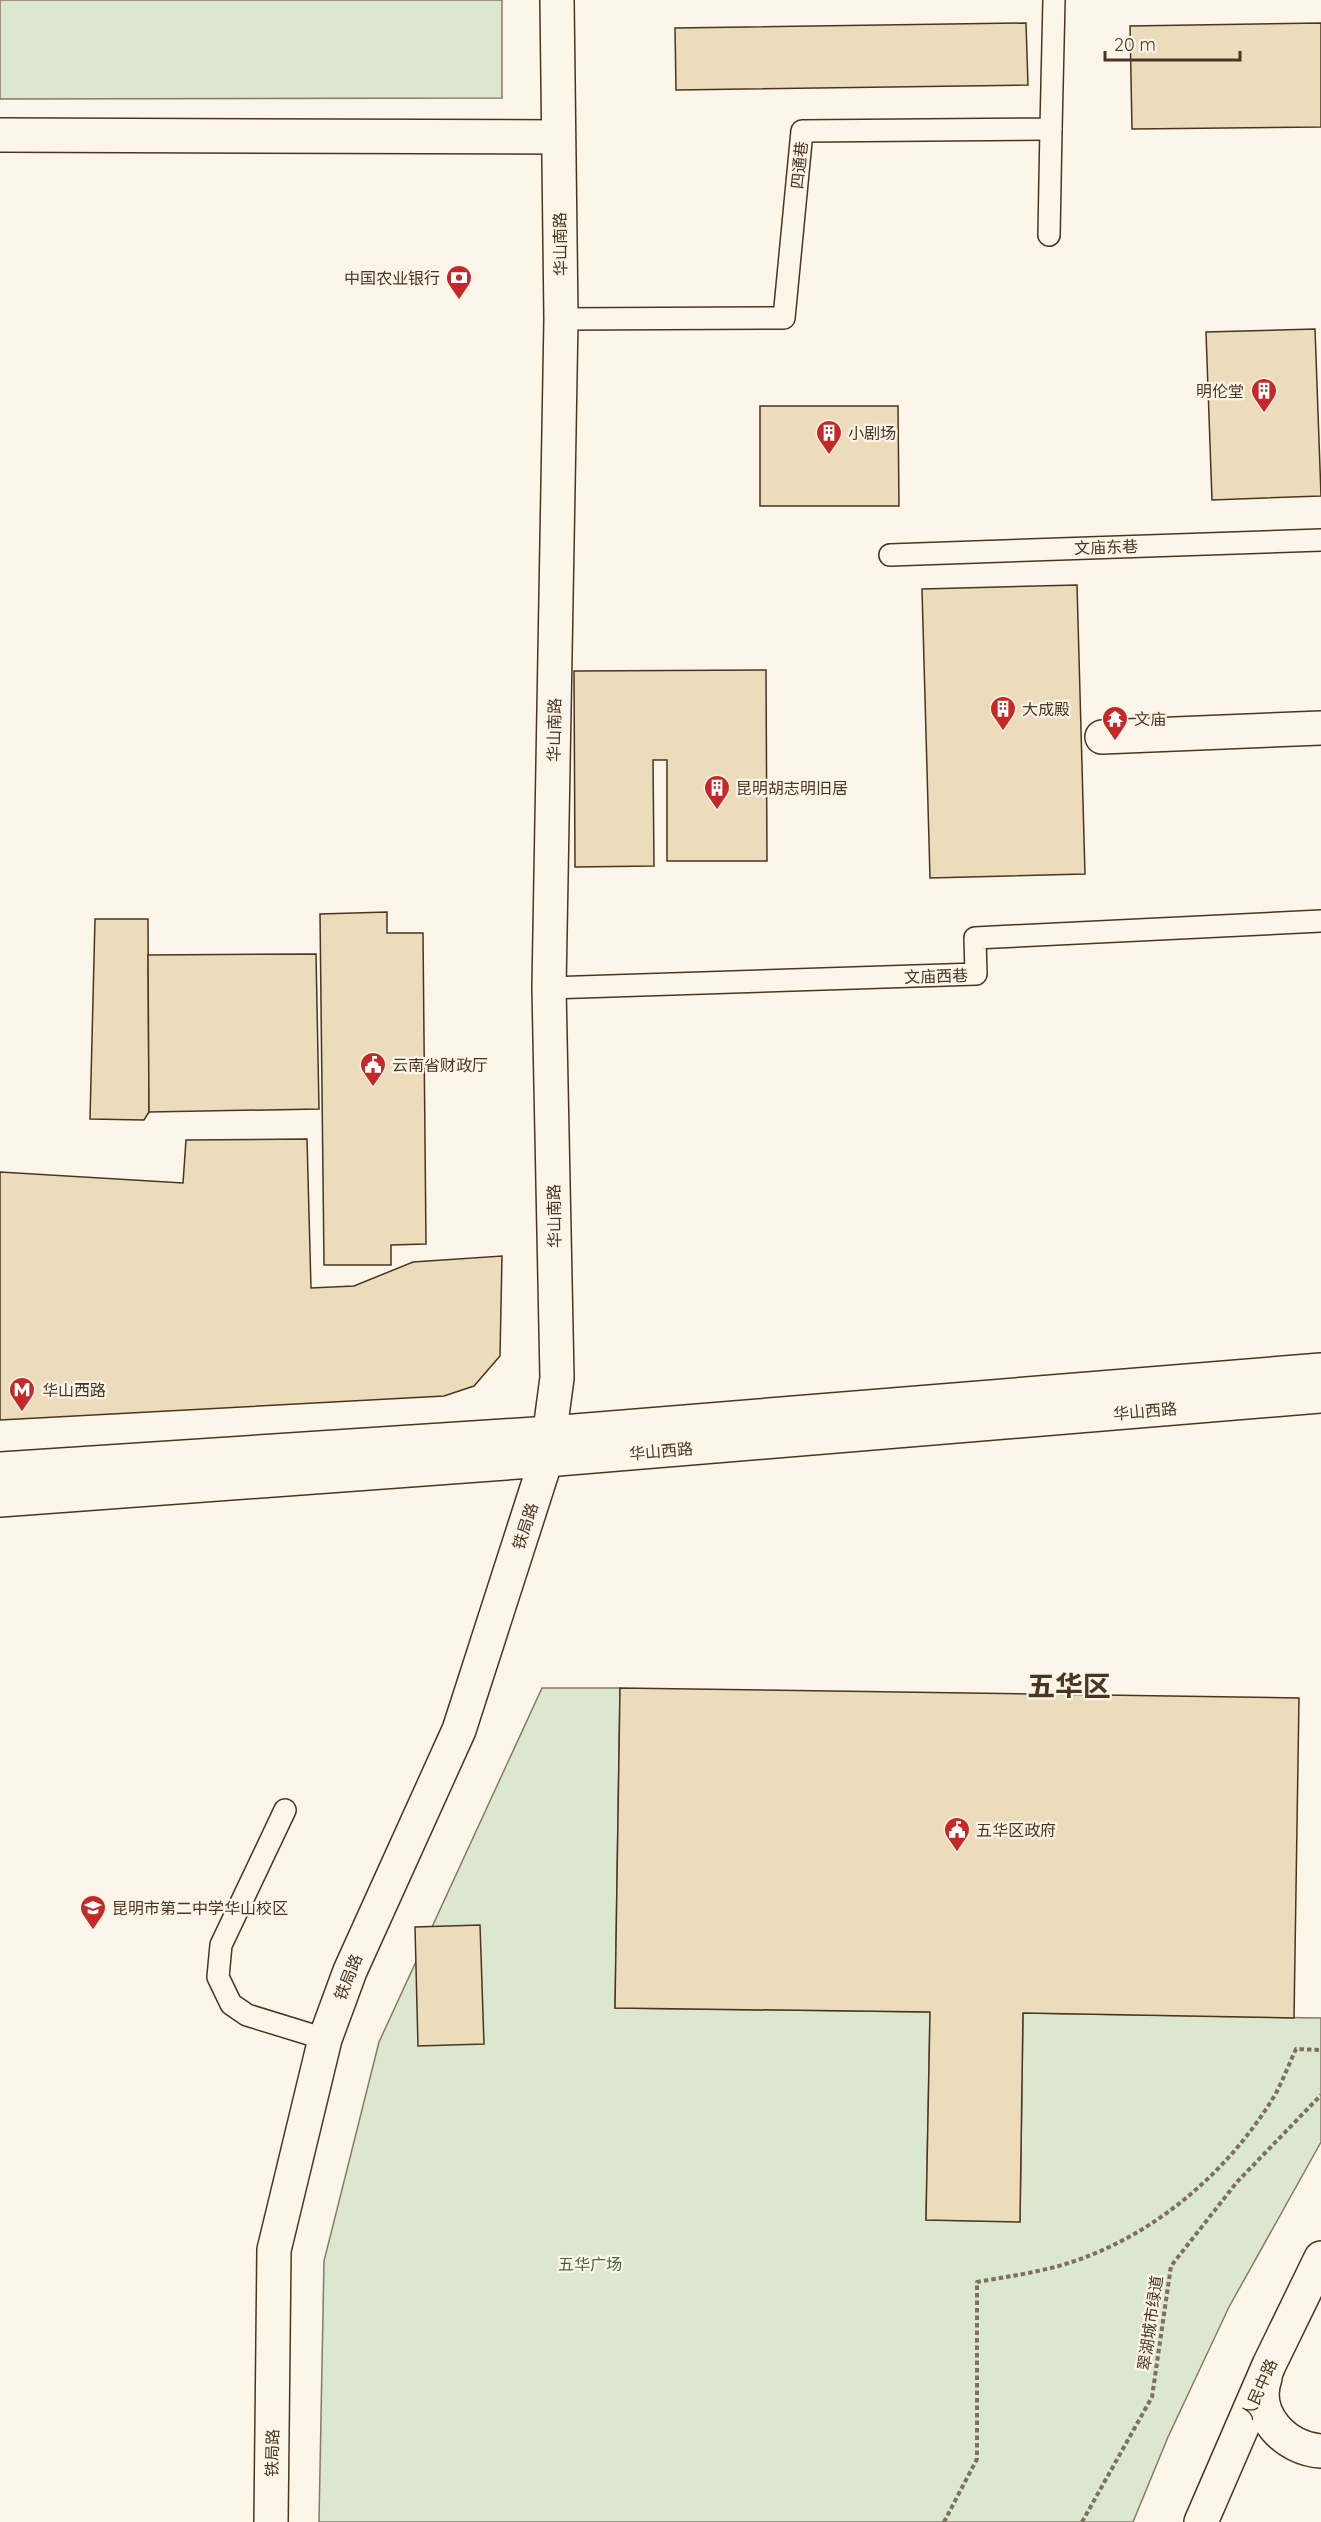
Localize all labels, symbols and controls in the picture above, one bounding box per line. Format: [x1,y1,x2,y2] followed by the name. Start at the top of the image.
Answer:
[1105,24,1240,62] scale bar
[1114,33,1156,56] text: 20 m
[787,140,811,190] street label: 四通巷
[549,212,571,276] street label: 华山南路
[444,263,474,301] bank icon: 中国农业银行
[344,268,440,288] place label: 中国农业银行
[1249,376,1279,414] building icon: 明伦堂
[1196,381,1244,401] place label: 明伦堂
[814,418,844,456] building icon: 小剧场
[848,423,896,443] place label: 小剧场
[1074,536,1138,558] street label: 文庙东巷
[988,694,1018,732] building icon: 大成殿
[543,698,565,762] street label: 华山南路
[1022,699,1070,719] place label: 大成殿
[1100,704,1130,742] temple icon: 文庙
[1134,709,1166,729] place label: 文庙
[702,773,732,811] building icon: 昆明胡志明旧居
[736,778,848,798] place label: 昆明胡志明旧居
[904,965,968,987] street label: 文庙西巷
[358,1050,388,1088] public building icon: 云南省财政厅
[392,1055,488,1075] place label: 云南省财政厅
[543,1184,565,1248] street label: 华山南路
[7,1375,37,1413] metro station icon: 华山西路
[42,1380,106,1400] place label: 华山西路
[1112,1398,1178,1424] street label: 华山西路
[628,1438,694,1464] street label: 华山西路
[508,1500,542,1552] street label: 铁局路
[1027,1668,1111,1703] district label: 五华区
[942,1815,972,1853] public building icon: 五华区政府
[976,1820,1056,1840] place label: 五华区政府
[78,1893,108,1931] school or university icon: 昆明市第二中学华山校区
[112,1898,288,1918] place label: 昆明市第二中学华山校区
[330,1951,366,2003] street label: 铁局路
[558,2254,622,2274] park label: 五华广场
[1133,2274,1167,2372] street label: 翠湖城市绿道
[1237,2356,1281,2422] street label: 人民中路
[262,2429,282,2477] street label: 铁局路

